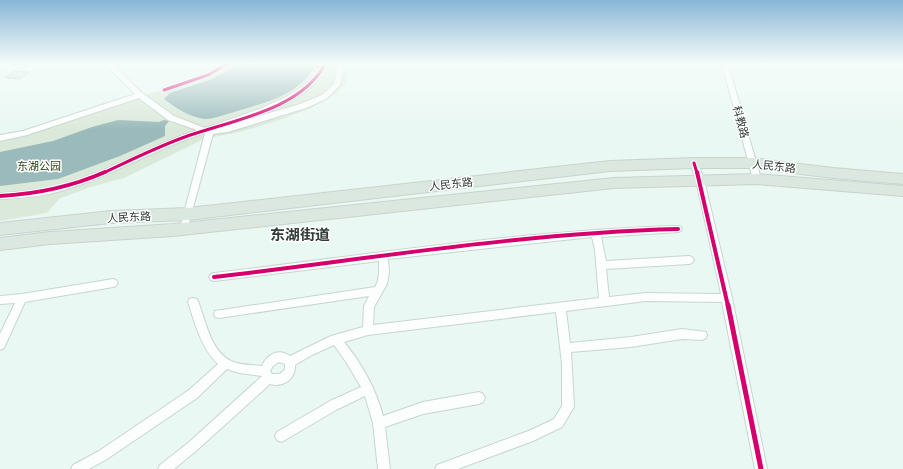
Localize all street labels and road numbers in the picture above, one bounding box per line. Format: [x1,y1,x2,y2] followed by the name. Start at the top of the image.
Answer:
[731,104,752,139] street label: 科教路
[751,157,797,174] street label: 人民东路
[428,175,474,192] street label: 人民东路
[107,209,151,224] street label: 人民东路

